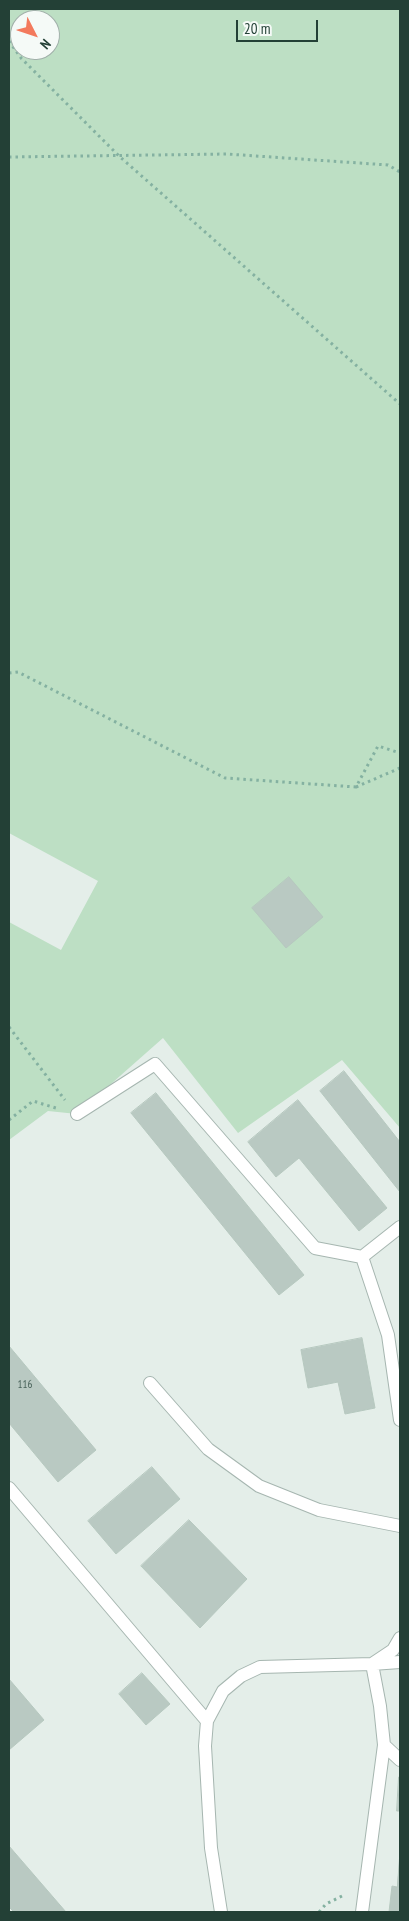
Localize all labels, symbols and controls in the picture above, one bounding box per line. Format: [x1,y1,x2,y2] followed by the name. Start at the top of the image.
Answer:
[10,10,60,60] north arrow
[239,10,322,42] scale bar
[244,19,270,38] text: 20 m
[36,35,55,53] text: N
[18,1378,32,1392] house number: 116

